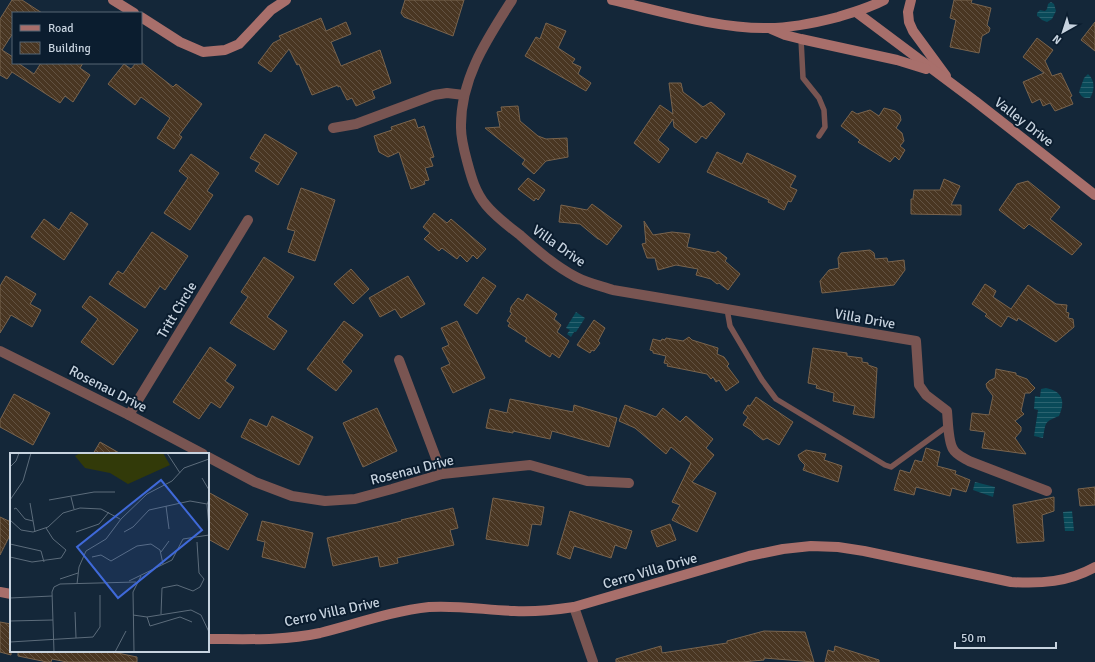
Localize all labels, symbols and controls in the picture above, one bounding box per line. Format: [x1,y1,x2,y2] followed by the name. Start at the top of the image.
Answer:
[12,12,142,64] legend
[1043,12,1083,52] north arrow
[48,21,74,36] text: Road
[1050,32,1064,47] text: N
[48,41,91,56] text: Building
[991,94,1057,150] street label: Valley Drive
[529,221,589,271] street label: Villa Drive
[154,279,200,341] street label: Tritt Circle
[833,305,897,333] street label: Villa Drive
[66,362,150,416] street label: Rosenau Drive
[369,451,455,489] street label: Rosenau Drive
[10,453,209,652] inset map
[601,549,699,593] street label: Cerro Villa Drive
[283,594,381,630] street label: Cerro Villa Drive
[955,624,1056,650] scale bar
[961,631,986,646] text: 50 m

